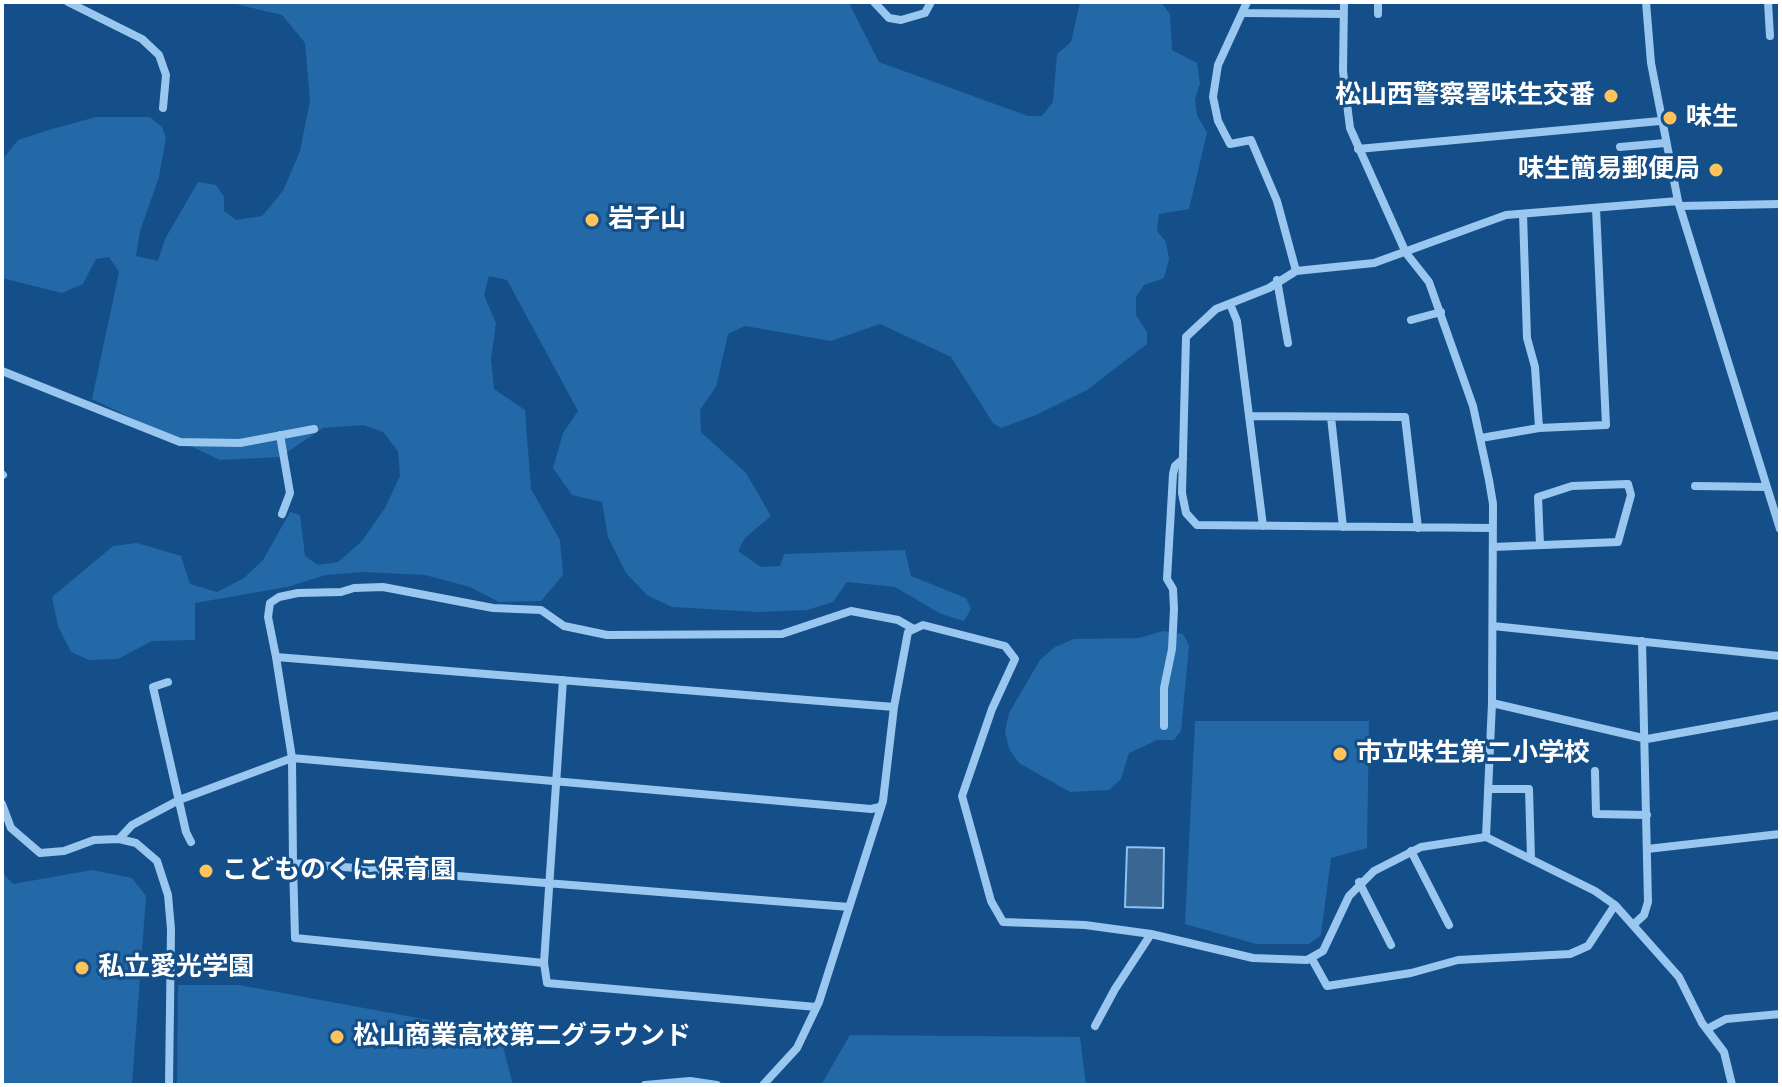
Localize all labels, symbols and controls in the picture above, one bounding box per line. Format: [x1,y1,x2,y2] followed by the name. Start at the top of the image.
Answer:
[1335,80,1595,112] place label: 松山西警察署味生交番
[1602,87,1620,105] marker: 松山西警察署味生交番
[1686,102,1738,134] place label: 味生
[1661,109,1679,127] marker: 味生
[1518,154,1700,186] place label: 味生簡易郵便局
[1707,161,1725,179] marker: 味生簡易郵便局
[608,204,686,236] place label: 岩子山
[583,211,601,229] marker: 岩子山
[1356,738,1590,770] place label: 市立味生第二小学校
[1331,745,1349,763] marker: 市立味生第二小学校
[222,855,456,887] place label: こどものくに保育園
[197,862,215,880] marker: こどものくに保育園
[98,952,254,984] place label: 私立愛光学園
[73,959,91,977] marker: 私立愛光学園
[353,1021,691,1053] place label: 松山商業高校第二グラウンド
[328,1028,346,1046] marker: 松山商業高校第二グラウンド

